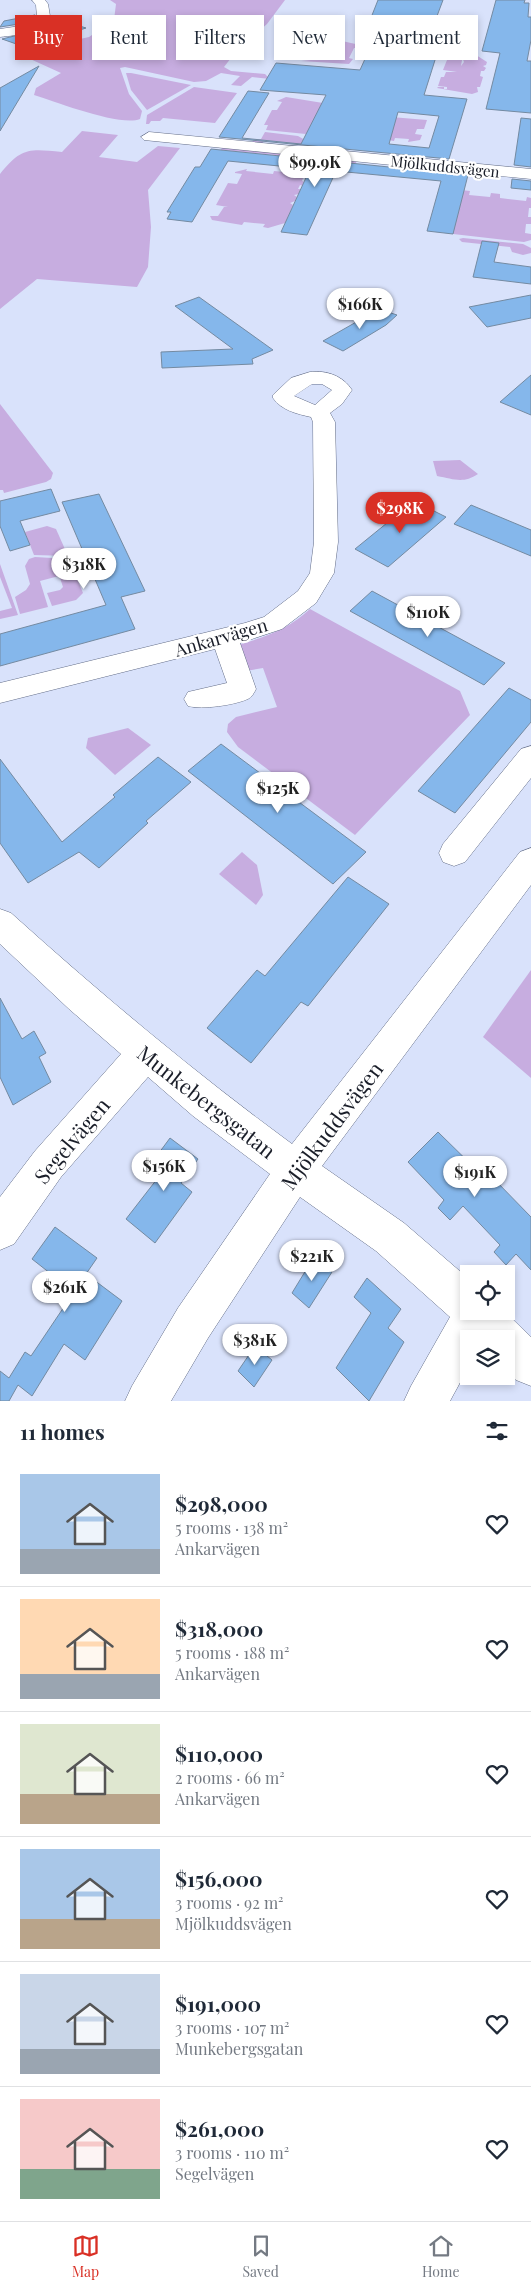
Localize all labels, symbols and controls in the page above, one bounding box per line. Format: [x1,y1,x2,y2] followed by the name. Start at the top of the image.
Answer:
[15,15,82,60] chip: Buy
[92,15,166,60] chip: Rent
[176,15,264,60] chip: Filters
[274,15,345,60] chip: New
[355,15,478,60] chip: Apartment
[274,146,356,188] pin: $99.9K
[389,150,501,182] street label: Mjölkuddsvägen
[289,151,341,172] text: $99.9K
[325,288,395,330] pin: $166K
[338,293,382,314] text: $166K
[365,492,435,534] pin: $298K
[377,497,423,518] text: $298K
[49,548,119,590] pin: $318K
[62,553,106,574] text: $318K
[393,596,463,638] pin: $110K
[406,601,450,622] text: $110K
[171,612,271,662] street label: Ankarvägen
[243,772,313,814] pin: $125K
[257,777,299,798] text: $125K
[132,1038,282,1164] street label: Munkebergsgatan
[274,1055,389,1195] street label: Mjölkuddsvägen
[27,1091,115,1189] street label: Segelvägen
[129,1150,199,1192] pin: $156K
[143,1155,185,1176] text: $156K
[440,1156,510,1198] pin: $191K
[454,1161,496,1182] text: $191K
[277,1240,347,1282] pin: $221K
[290,1245,334,1266] text: $221K
[460,1265,515,1385] map controls
[460,1265,515,1320] button: locate
[30,1270,100,1313] pin: $261K
[43,1276,87,1297] text: $261K
[220,1324,290,1366] pin: $381K
[233,1329,277,1350] text: $381K
[460,1330,515,1385] button: layers
[20,1417,105,1445] text: 11 homes
[483,1417,511,1445] icon: filters
[175,1489,268,1517] text: $298,000
[60,1494,120,1554] icon: home
[483,1510,511,1538] icon: heart
[175,1517,288,1538] text: 5 rooms · 138 m²
[175,1538,260,1559] text: Ankarvägen
[175,1614,263,1642] text: $318,000
[60,1619,120,1679] icon: home
[483,1635,511,1663] icon: heart
[175,1642,289,1663] text: 5 rooms · 188 m²
[175,1663,260,1684] text: Ankarvägen
[175,1739,263,1767] text: $110,000
[60,1744,120,1804] icon: home
[483,1760,511,1788] icon: heart
[175,1767,285,1788] text: 2 rooms · 66 m²
[175,1788,260,1809] text: Ankarvägen
[175,1864,263,1892] text: $156,000
[60,1869,120,1929] icon: home
[483,1885,511,1913] icon: heart
[175,1892,284,1913] text: 3 rooms · 92 m²
[175,1913,292,1934] text: Mjölkuddsvägen
[175,1989,261,2017] text: $191,000
[60,1994,120,2054] icon: home
[483,2010,511,2038] icon: heart
[175,2017,290,2038] text: 3 rooms · 107 m²
[175,2038,303,2059] text: Munkebergsgatan
[175,2114,264,2142] text: $261,000
[60,2119,120,2179] icon: home
[483,2135,511,2163] icon: heart
[175,2142,289,2163] text: 3 rooms · 110 m²
[175,2163,254,2184] text: Segelvägen
[72,2232,100,2281] tab: Map
[243,2232,279,2281] tab: Saved
[422,2232,459,2281] tab: Home

